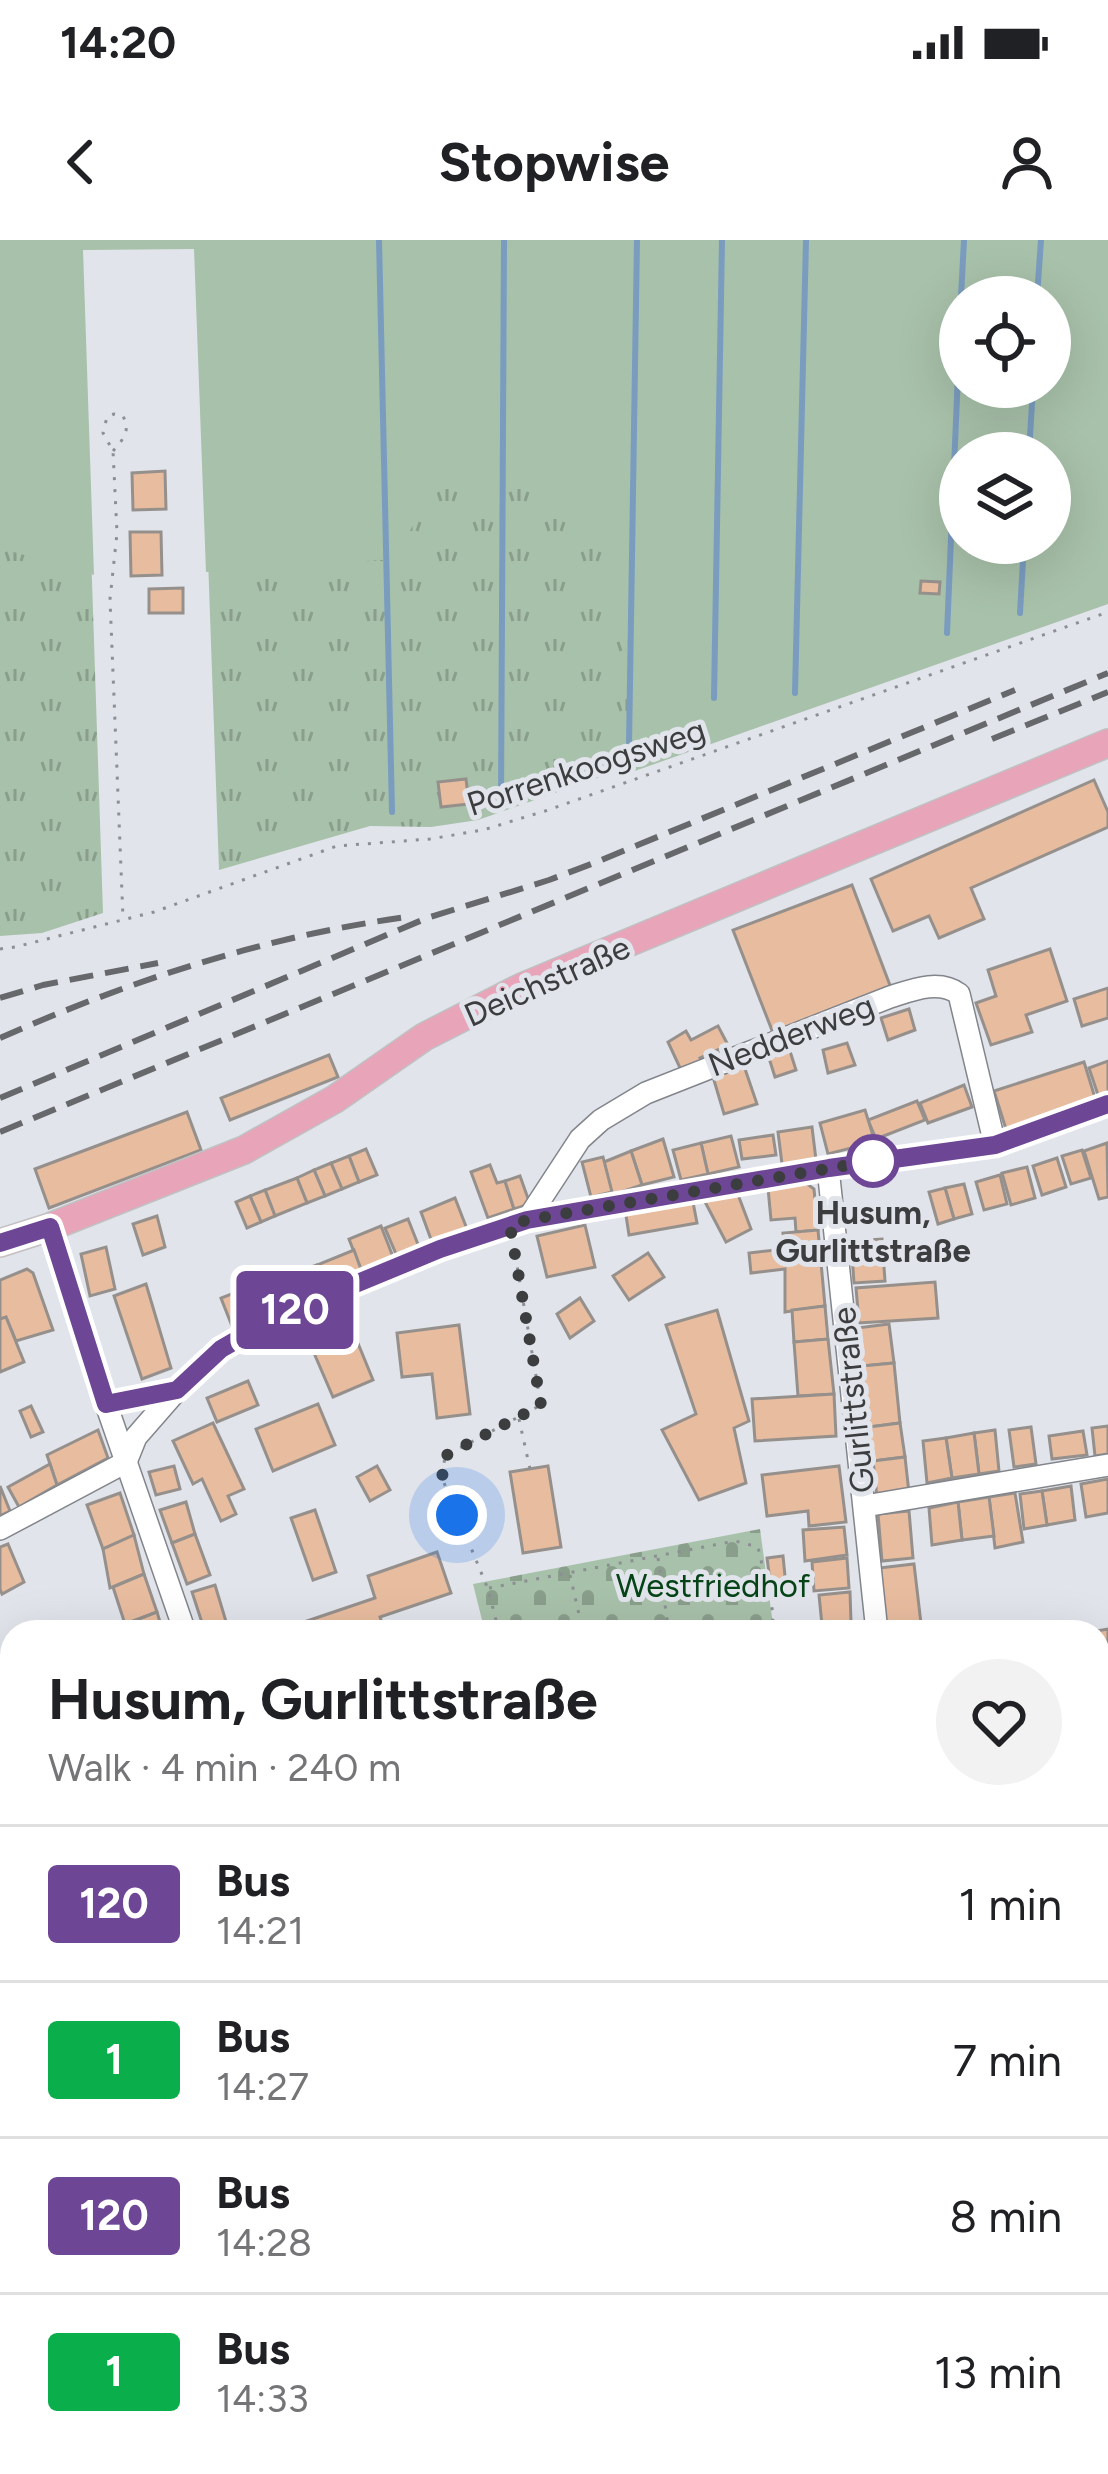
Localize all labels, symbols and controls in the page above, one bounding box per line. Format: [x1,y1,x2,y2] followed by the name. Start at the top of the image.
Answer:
[60,15,176,69] text: 14:20
[48,129,114,195] icon: back
[994,129,1060,195] icon: person
[439,130,669,195] text: Stopwise
[939,276,1071,564] map controls
[939,276,1071,408] button: locate
[939,432,1071,564] button: layers
[462,710,710,824] street label: Porrenkoogsweg
[458,927,636,1035] street label: Deichstraße
[703,986,879,1084] street label: Nedderweg
[848,1136,898,1186] marker: Husum, Gurlittstraße
[775,1193,971,1270] place label: Husum, Gurlittstraße
[226,1271,364,1349] line badge: 120
[260,1284,330,1335] text: 120
[824,1305,882,1495] street label: Gurlittstraße
[427,1485,487,1545] your location
[616,1566,811,1605] park label: Westfriedhof
[936,1659,1062,1785] button: heart
[48,1665,598,1733] text: Husum, Gurlittstraße
[48,1744,401,1791] text: Walk · 4 min · 240 m
[216,1853,290,1907] text: Bus
[958,1877,1062,1931] text: 1 min
[79,1878,149,1929] text: 120
[216,1907,304,1954] text: 14:21
[216,2009,290,2063] text: Bus
[953,2033,1062,2087] text: 7 min
[105,2034,123,2085] text: 1
[216,2063,309,2110] text: 14:27
[216,2165,290,2219] text: Bus
[949,2189,1062,2243] text: 8 min
[79,2190,149,2241] text: 120
[216,2219,312,2266] text: 14:28
[216,2321,290,2375] text: Bus
[934,2345,1062,2399] text: 13 min
[105,2346,123,2397] text: 1
[216,2375,309,2422] text: 14:33

